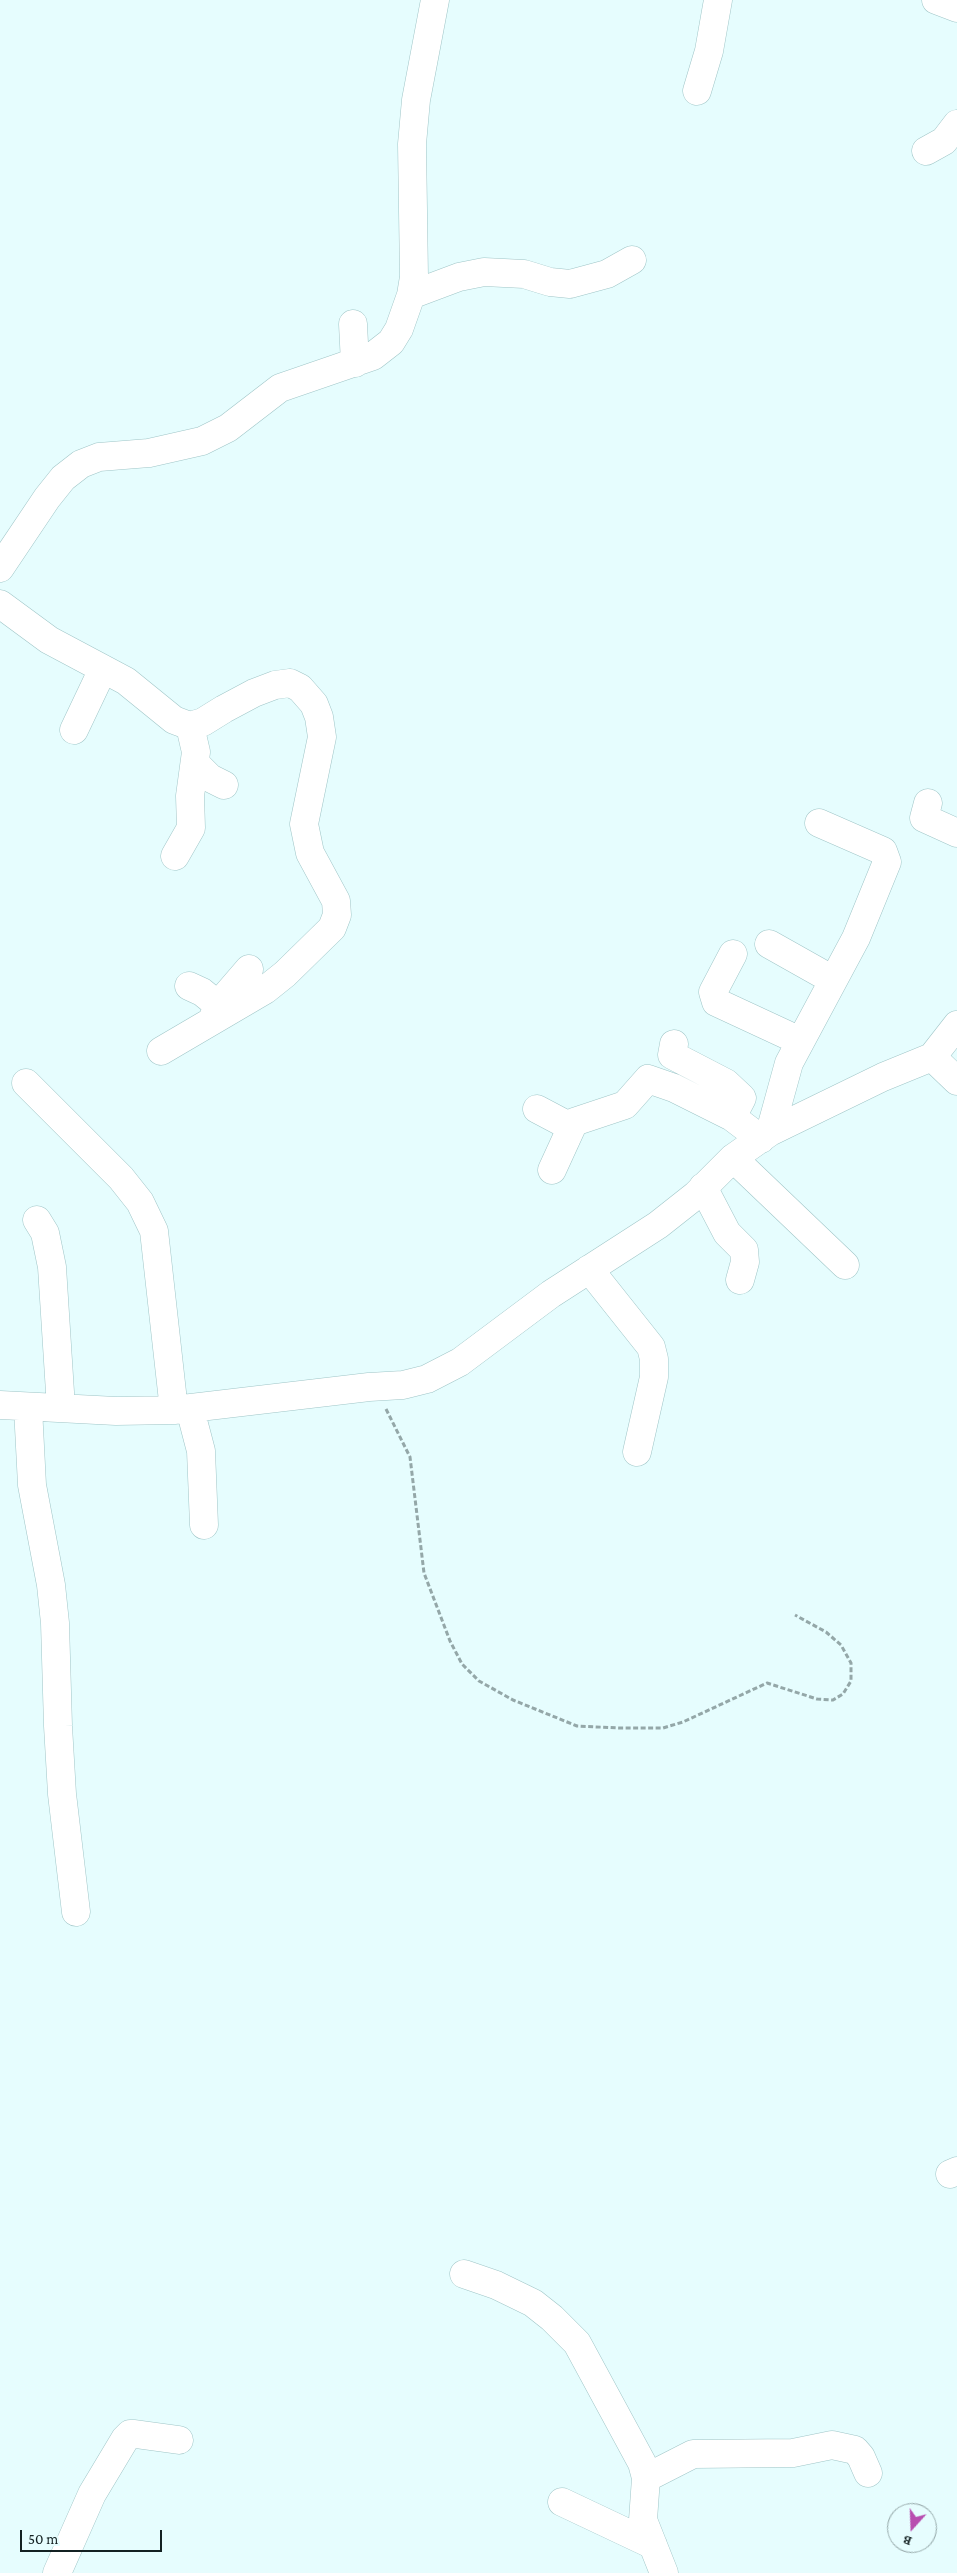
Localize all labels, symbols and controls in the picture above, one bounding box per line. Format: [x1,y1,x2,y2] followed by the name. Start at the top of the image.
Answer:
[887,2503,937,2553] north arrow
[22,2520,165,2552] scale bar
[28,2531,58,2547] text: 50 m
[901,2532,914,2550] text: B

